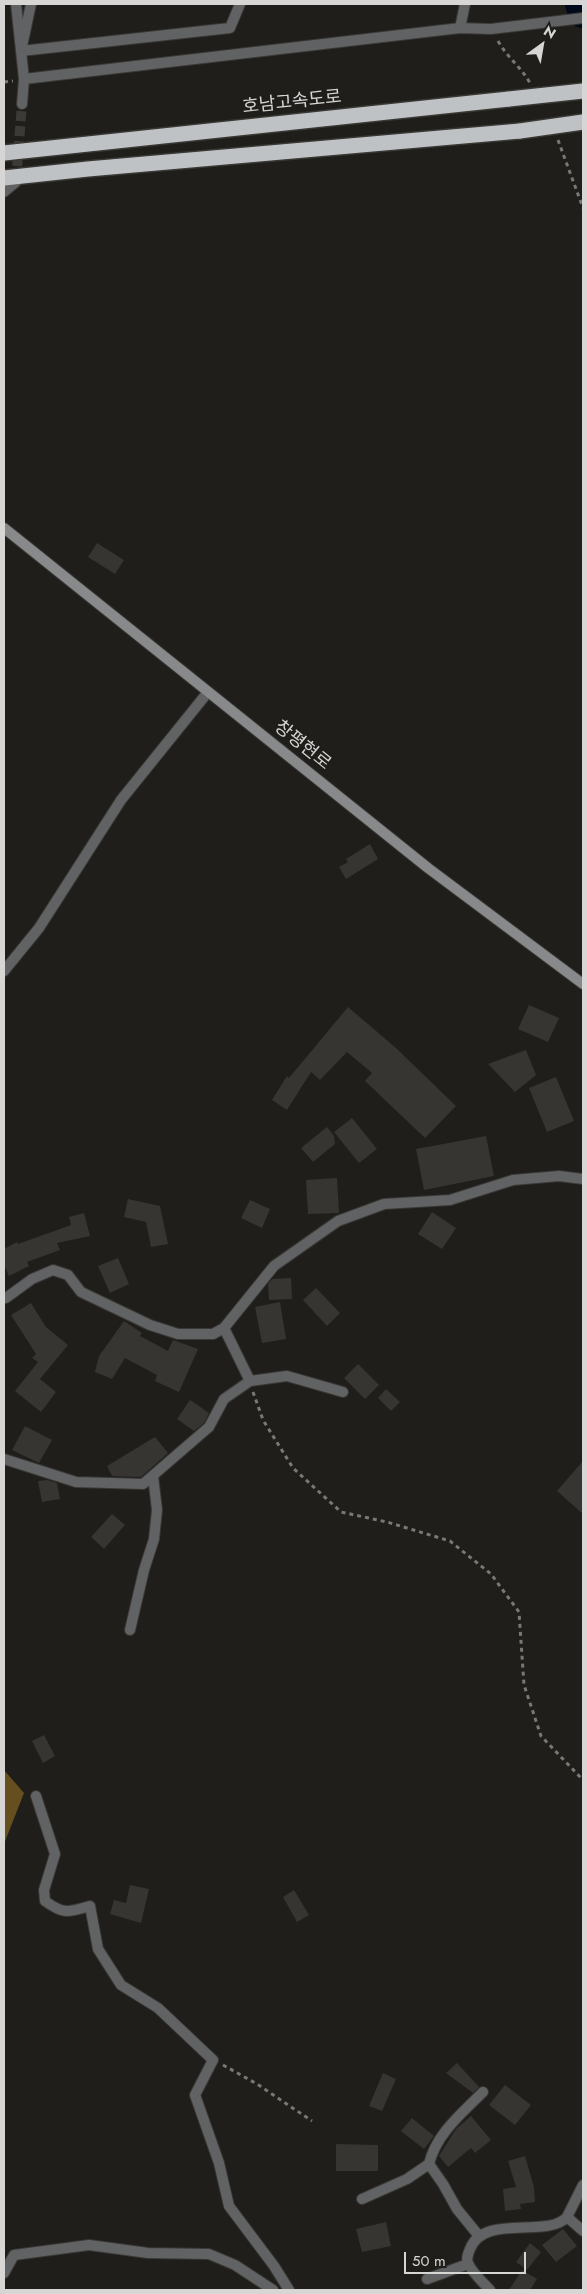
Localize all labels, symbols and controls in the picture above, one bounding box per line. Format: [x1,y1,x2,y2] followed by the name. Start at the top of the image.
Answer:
[517,20,567,70] north arrow
[540,21,560,44] text: N
[241,87,343,119] street label: 호남고속도로
[269,717,335,775] street label: 창평현로
[407,2242,530,2274] scale bar
[412,2250,446,2272] text: 50 m

